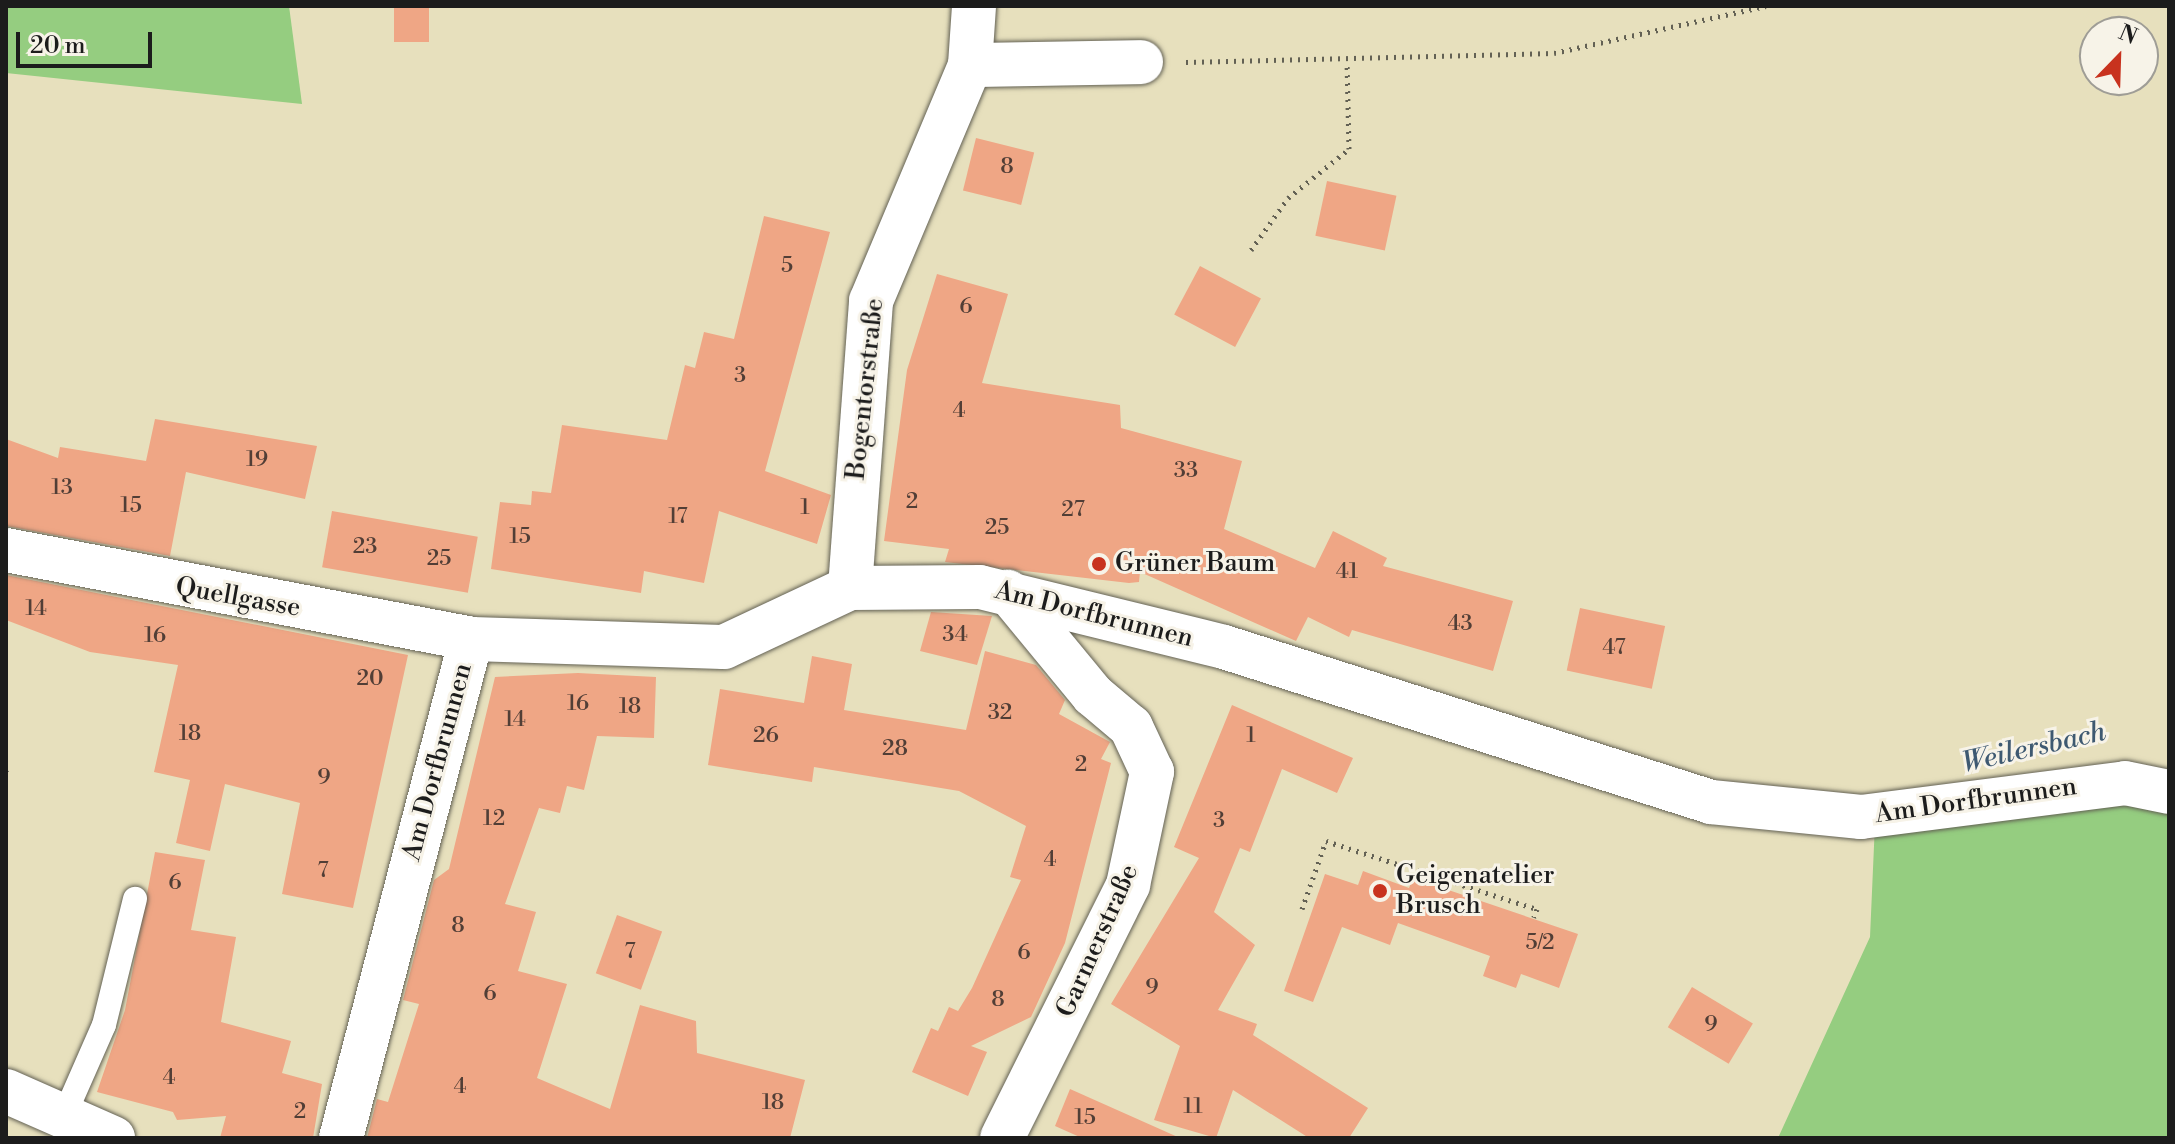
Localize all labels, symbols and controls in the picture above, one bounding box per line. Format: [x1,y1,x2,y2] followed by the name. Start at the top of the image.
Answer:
[20,16,156,66] scale bar
[2079,16,2159,96] north arrow
[2115,19,2141,51] text: N
[30,31,86,61] text: 20 m
[1000,154,1014,180] house number: 8
[781,253,793,279] house number: 5
[959,294,973,320] house number: 6
[841,297,891,481] street label: Bogentorstraße
[734,363,746,389] house number: 3
[952,398,966,424] house number: 4
[246,447,268,473] house number: 19
[1174,458,1198,484] house number: 33
[51,475,73,501] house number: 13
[906,489,918,515] house number: 2
[120,493,142,519] house number: 15
[800,495,810,521] house number: 1
[1061,497,1085,523] house number: 27
[668,504,688,530] house number: 17
[985,515,1009,541] house number: 25
[509,524,531,550] house number: 15
[353,534,377,560] house number: 23
[427,546,451,572] house number: 25
[1115,548,1275,580] place label: Grüner Baum
[1090,555,1108,573] marker: Grüner Baum
[1336,559,1358,585] house number: 41
[173,572,303,624] street label: Quellgasse
[992,575,1196,655] street label: Am Dorfbrunnen
[25,596,47,622] house number: 14
[1447,611,1473,637] house number: 43
[942,622,968,648] house number: 34
[144,623,166,649] house number: 16
[1602,635,1626,661] house number: 47
[397,660,479,864] street label: Am Dorfbrunnen
[356,666,384,692] house number: 20
[567,691,589,717] house number: 16
[619,694,641,720] house number: 18
[988,700,1012,726] house number: 32
[504,707,526,733] house number: 14
[1959,715,2109,781] water label: Weilersbach
[179,721,201,747] house number: 18
[753,723,779,749] house number: 26
[1246,723,1256,749] house number: 1
[882,736,908,762] house number: 28
[1075,752,1087,778] house number: 2
[317,765,331,791] house number: 9
[1873,771,2079,831] street label: Am Dorfbrunnen
[483,806,505,832] house number: 12
[1213,808,1225,834] house number: 3
[1043,847,1057,873] house number: 4
[317,858,329,884] house number: 7
[1050,860,1146,1022] street label: Garmerstraße
[1396,860,1555,922] place label: Geigenatelier Brusch
[168,870,182,896] house number: 6
[1371,882,1389,900] marker: Geigenatelier Brusch
[451,913,465,939] house number: 8
[1526,930,1554,956] house number: 5/2
[624,939,636,965] house number: 7
[1017,940,1031,966] house number: 6
[1145,975,1159,1001] house number: 9
[483,981,497,1007] house number: 6
[991,987,1005,1013] house number: 8
[1704,1012,1718,1038] house number: 9
[162,1065,176,1091] house number: 4
[453,1074,467,1100] house number: 4
[762,1090,784,1116] house number: 18
[1183,1094,1203,1120] house number: 11
[294,1099,306,1125] house number: 2
[1074,1105,1096,1131] house number: 15

